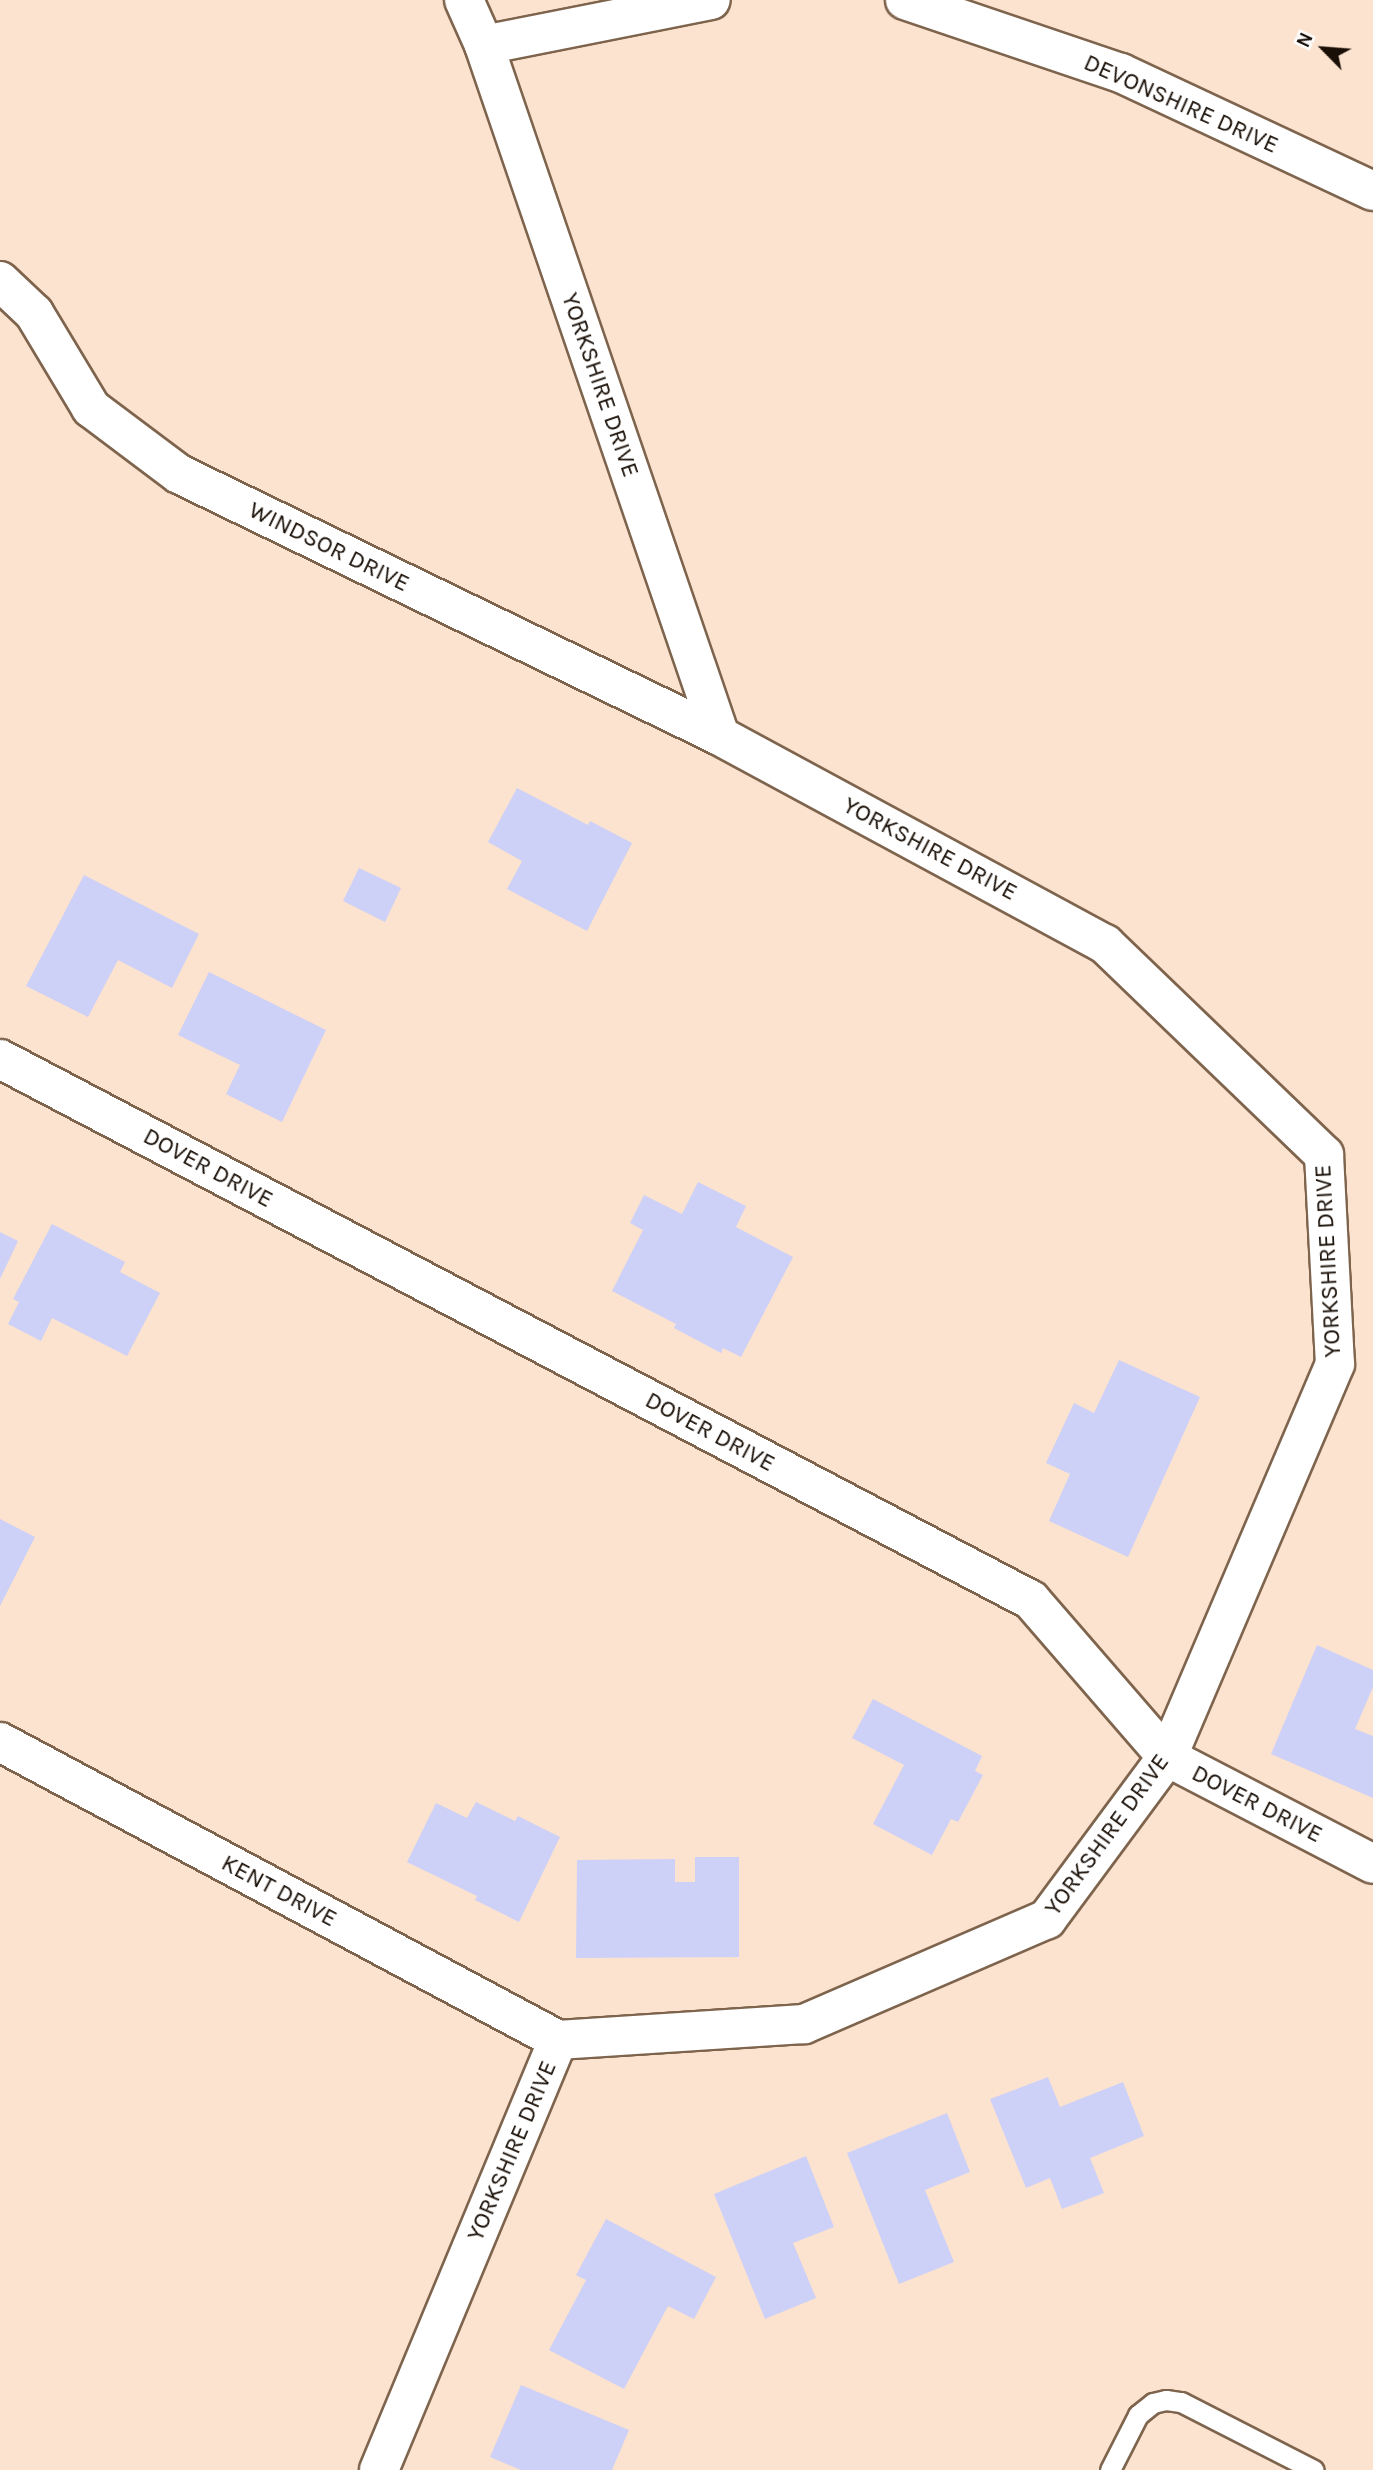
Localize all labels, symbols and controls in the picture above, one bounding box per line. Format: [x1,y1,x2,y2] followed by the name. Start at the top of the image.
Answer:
[1289,14,1359,84] north arrow
[1292,29,1318,51] text: N
[1079,48,1283,160] street label: DEVONSHIRE DRIVE
[555,289,645,481] street label: YORKSHIRE DRIVE
[244,496,414,598] street label: WINDSOR DRIVE
[838,791,1022,907] street label: YORKSHIRE DRIVE
[138,1122,278,1214] street label: DOVER DRIVE
[1309,1164,1347,1358] street label: YORKSHIRE DRIVE
[640,1386,780,1478] street label: DOVER DRIVE
[1039,1748,1175,1922] street label: YORKSHIRE DRIVE
[1187,1759,1327,1849] street label: DOVER DRIVE
[216,1849,342,1933] street label: KENT DRIVE
[461,2057,563,2245] street label: YORKSHIRE DRIVE

